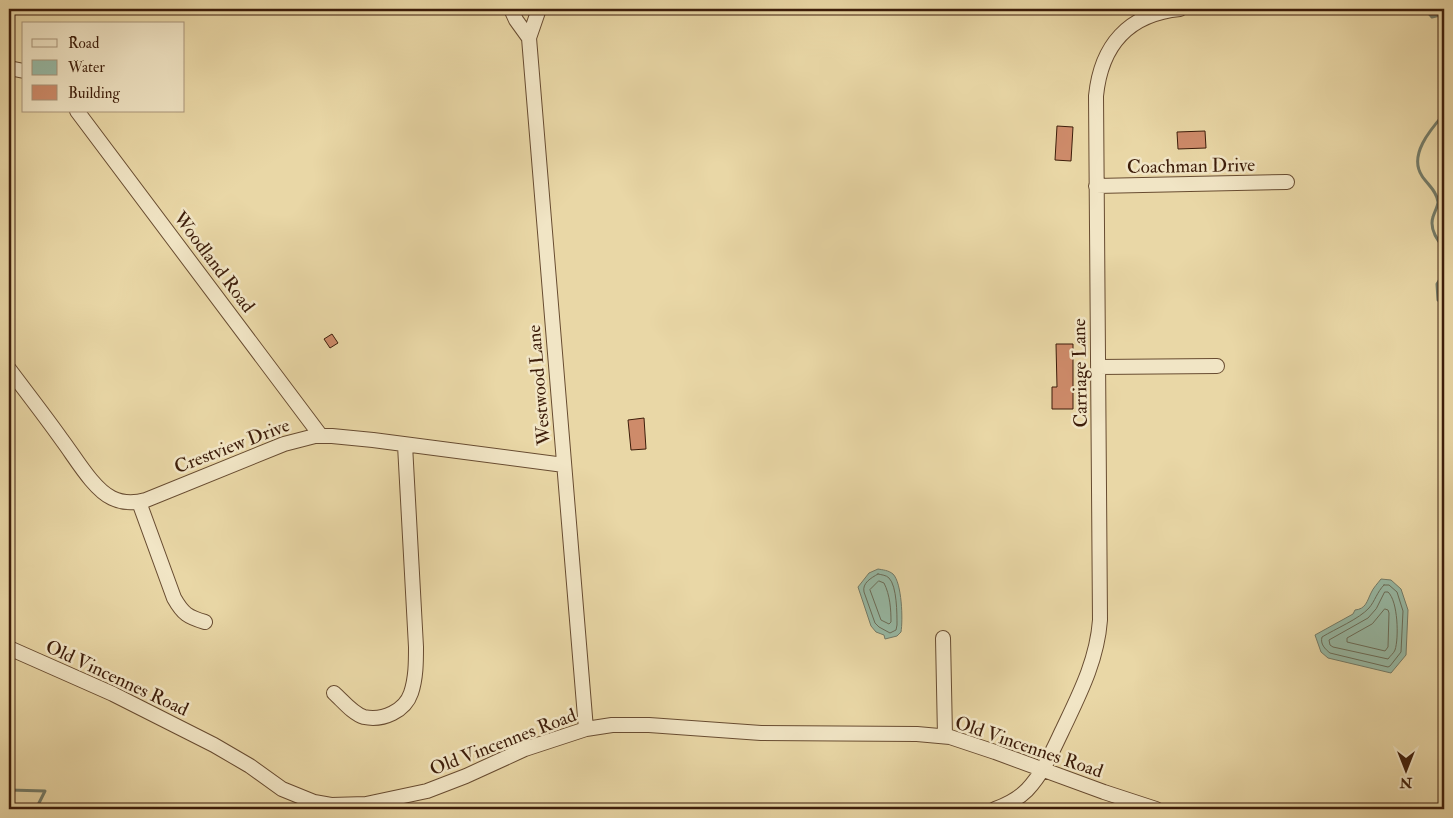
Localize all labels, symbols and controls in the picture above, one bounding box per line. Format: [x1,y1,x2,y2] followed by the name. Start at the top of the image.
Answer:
[22,22,185,112] legend
[68,34,100,53] text: Road
[67,58,105,77] text: Water
[68,84,120,103] text: Building
[1127,153,1255,179] street label: Coachman Drive
[167,206,260,318] street label: Woodland Road
[1067,318,1093,428] street label: Carriage Lane
[522,324,556,447] street label: Westwood Lane
[171,413,293,479] street label: Crestview Drive
[42,634,193,722] street label: Old Vincennes Road
[426,703,580,781] street label: Old Vincennes Road
[952,710,1107,784] street label: Old Vincennes Road
[1380,746,1430,796] north arrow
[1399,774,1413,791] text: N

